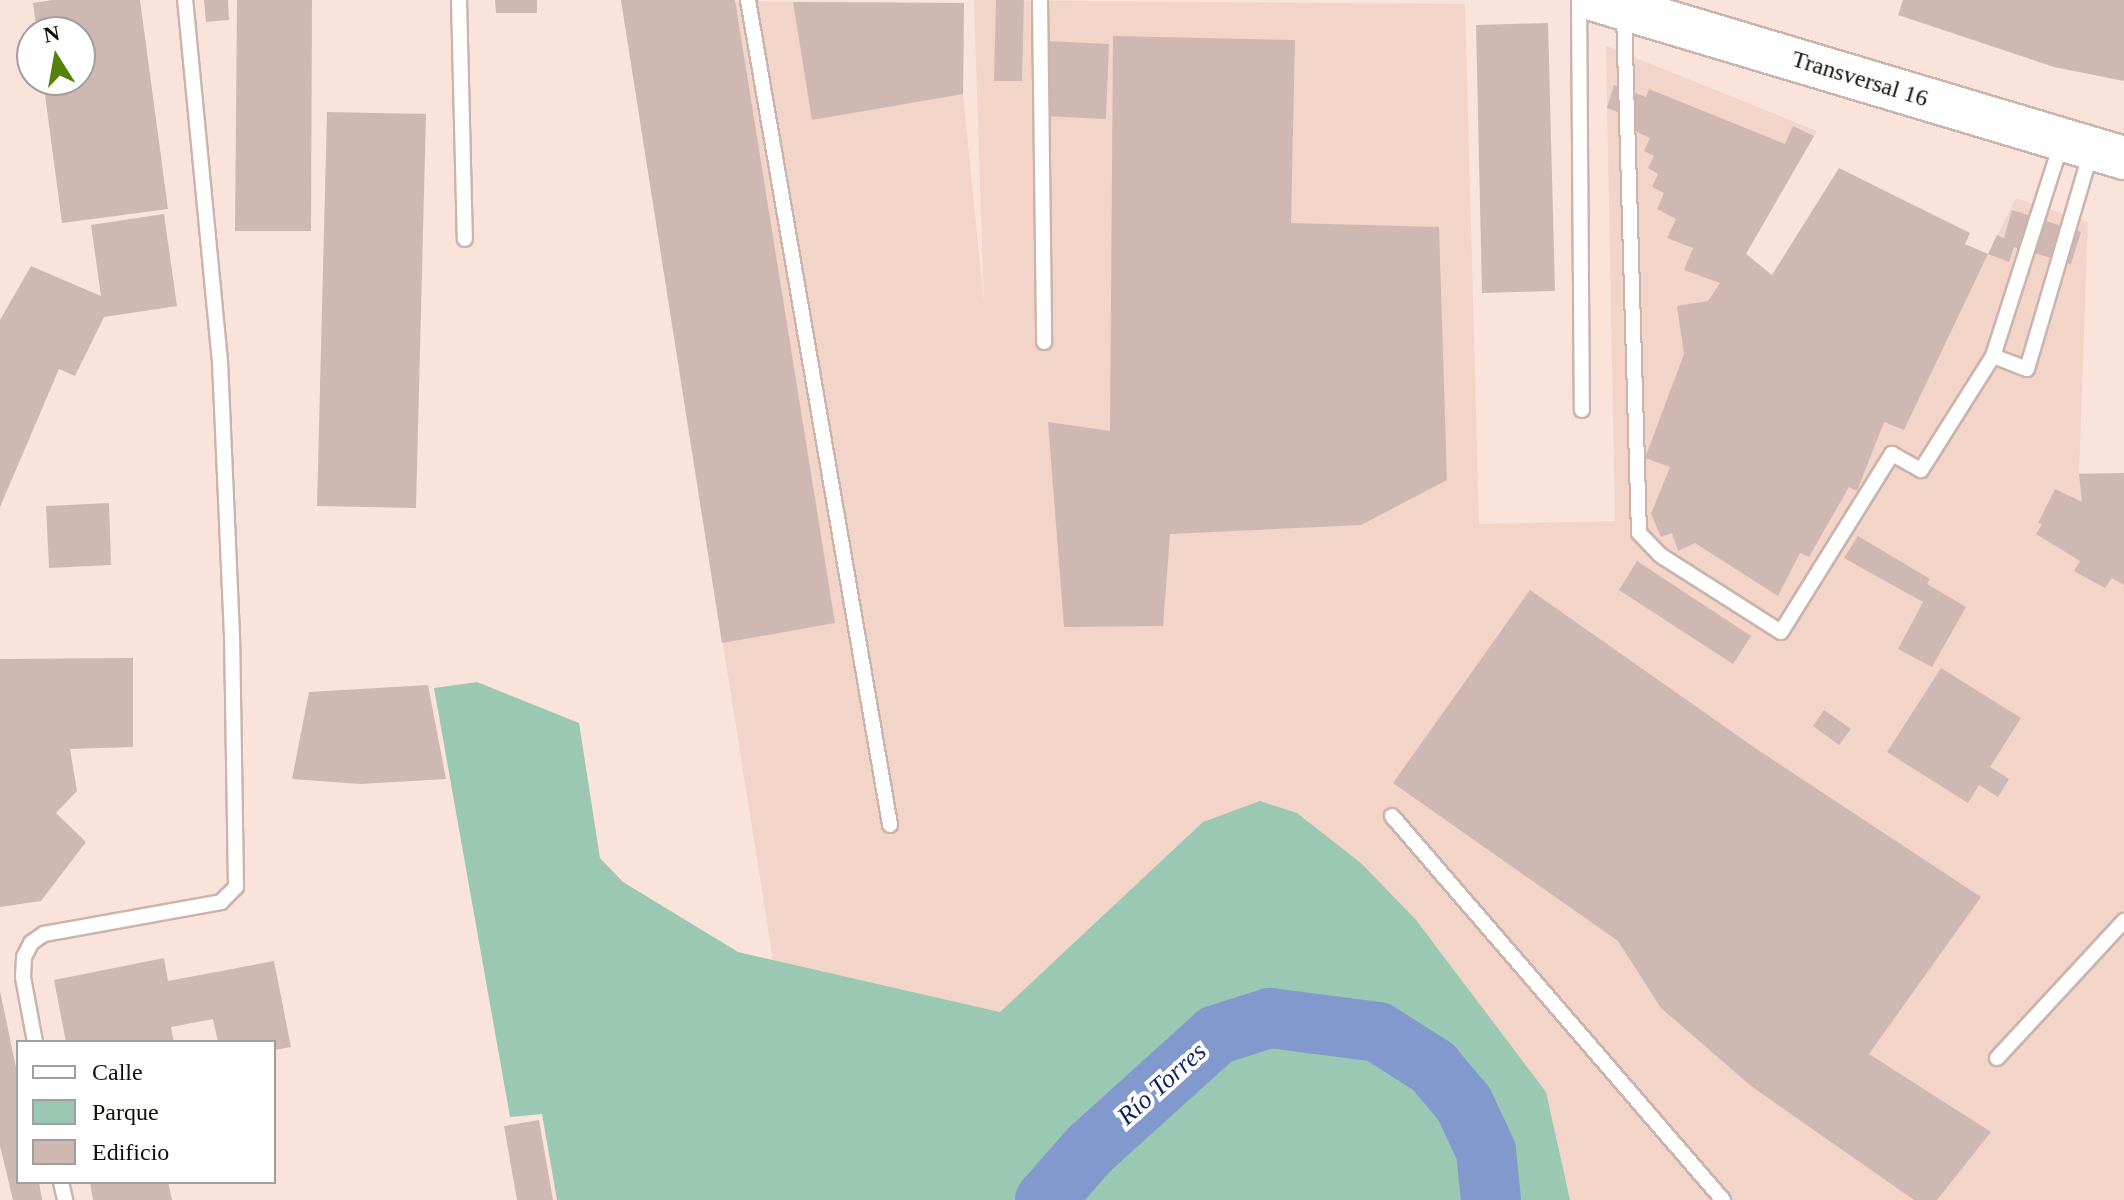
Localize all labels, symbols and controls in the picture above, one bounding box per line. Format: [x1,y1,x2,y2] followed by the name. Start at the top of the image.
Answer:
[16,16,96,96] north arrow
[42,20,62,48] text: N
[1788,45,1932,113] street label: Transversal 16
[1111,1036,1213,1132] water label: Río Torres
[16,1040,276,1184] legend
[92,1059,143,1085] text: Calle
[92,1099,159,1125] text: Parque
[92,1139,169,1165] text: Edificio

